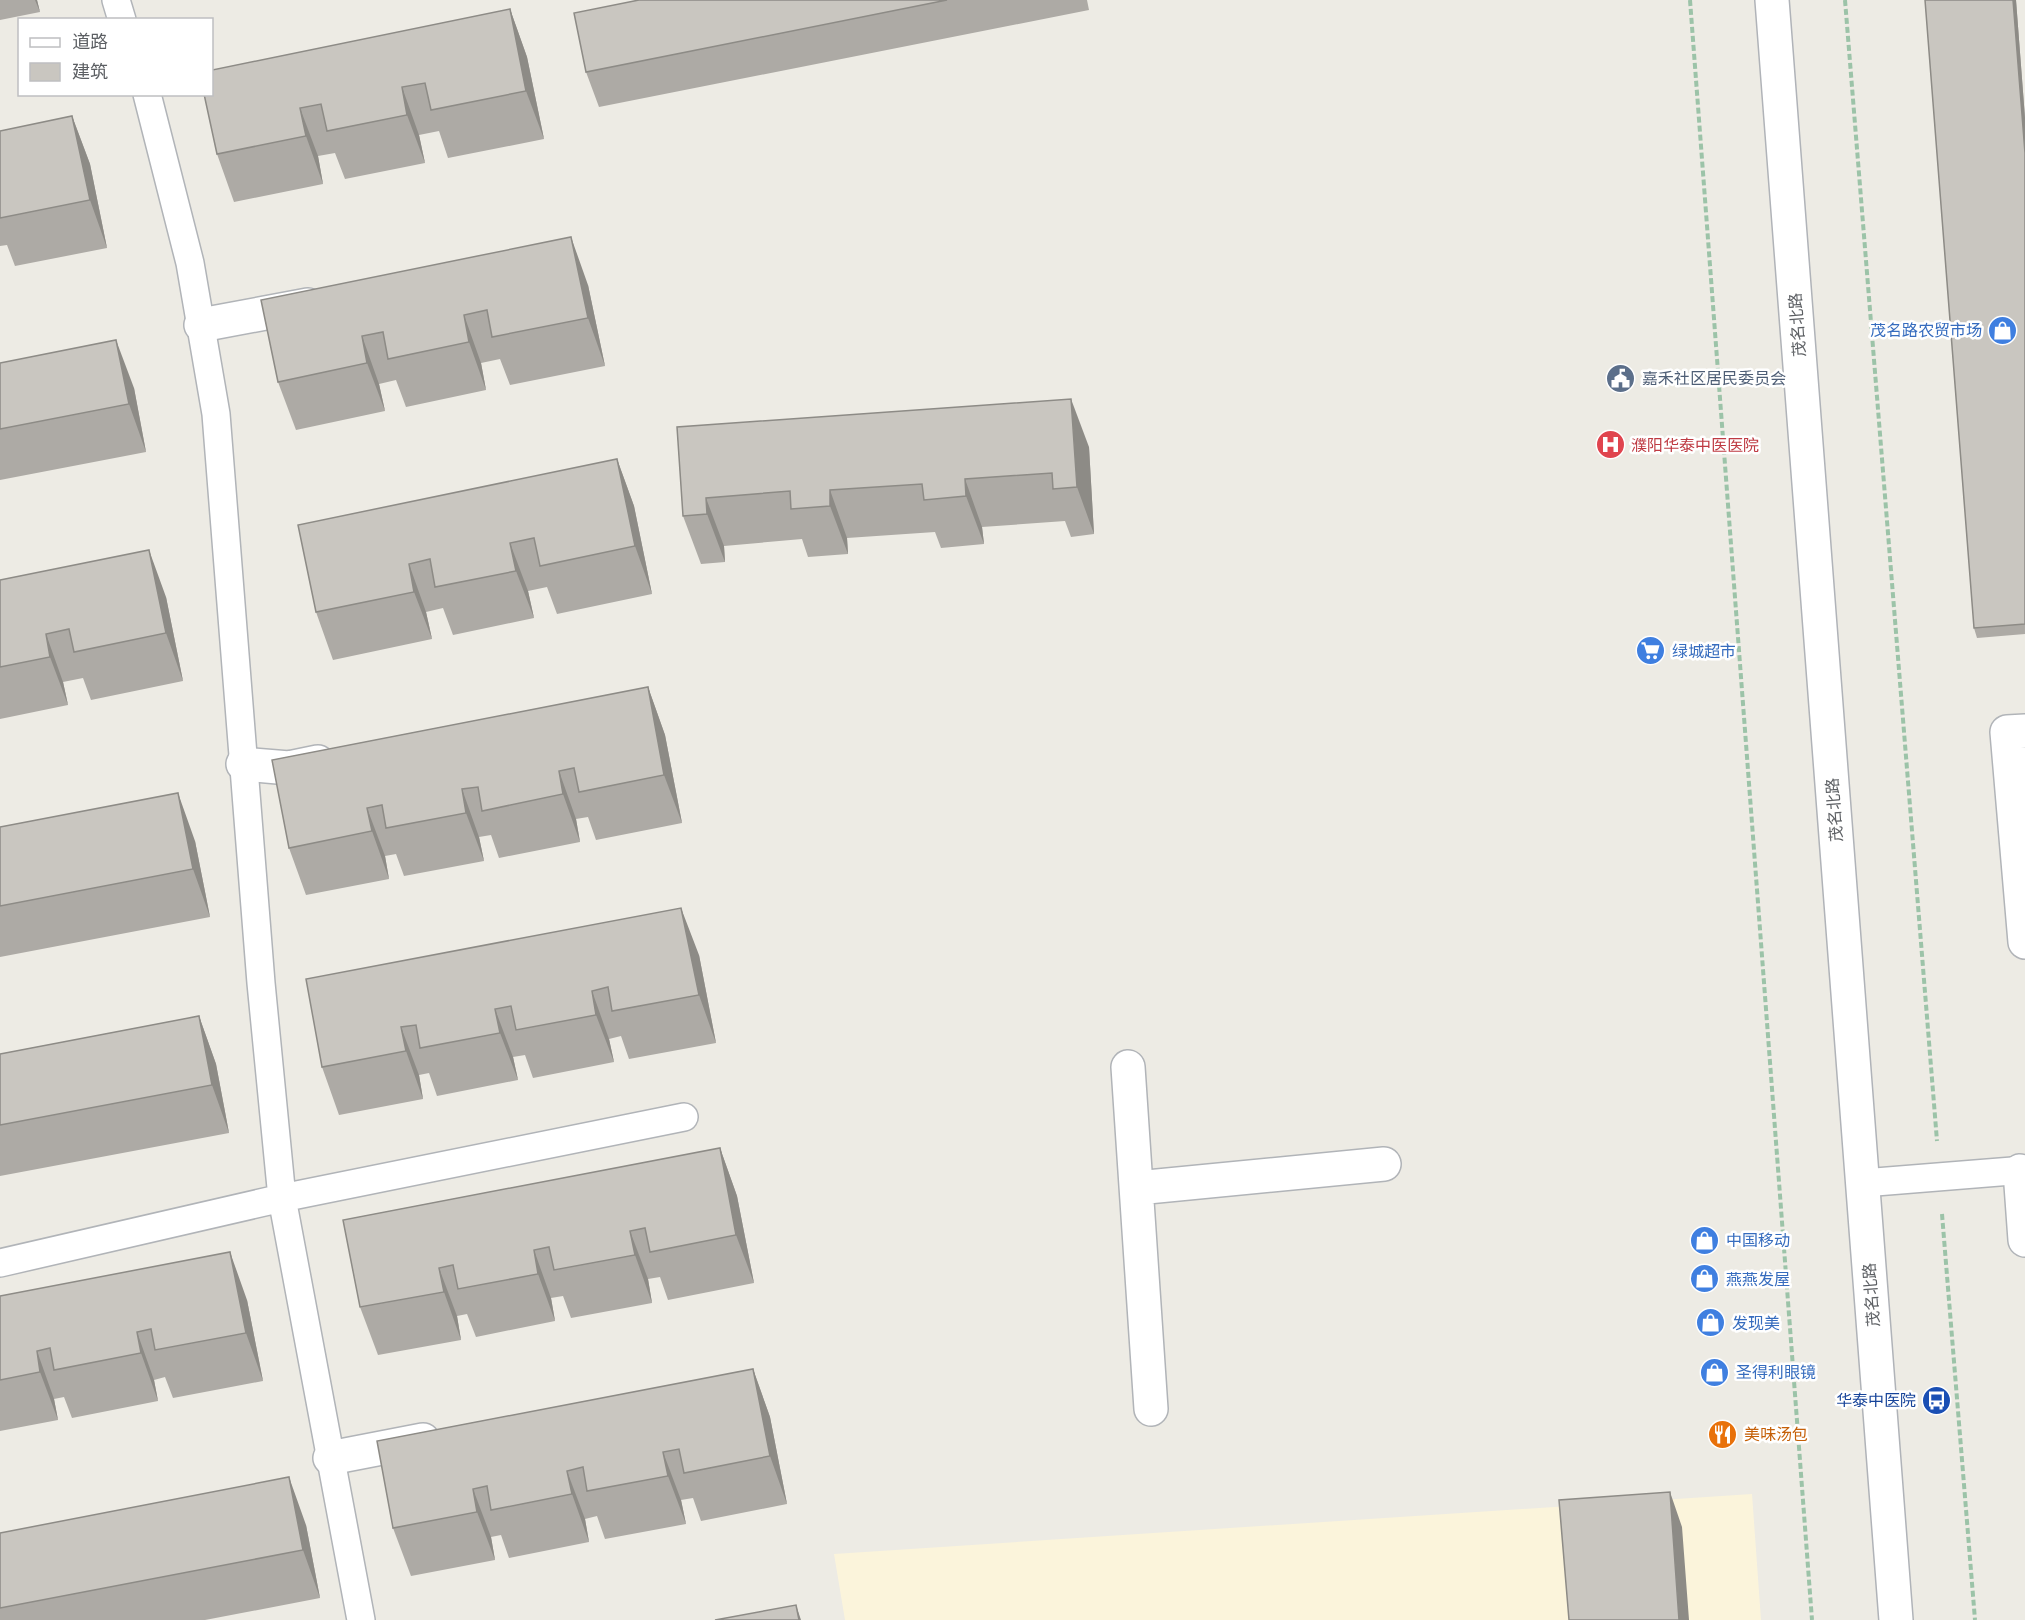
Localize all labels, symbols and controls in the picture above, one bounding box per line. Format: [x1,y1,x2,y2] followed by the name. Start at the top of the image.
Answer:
[18,18,213,96] legend
[72,30,108,52] text: 道路
[72,60,108,82] text: 建筑
[1785,292,1809,358] street label: 茂名北路
[1987,314,2019,346] shop icon: 茂名路农贸市场
[1870,320,1982,340] place label: 茂名路农贸市场
[1605,362,1637,394] public building icon: 嘉禾社区居民委员会
[1642,368,1786,388] place label: 嘉禾社区居民委员会
[1594,429,1626,461] hospital icon: 濮阳华泰中医医院
[1631,435,1759,455] place label: 濮阳华泰中医医院
[1635,635,1667,667] supermarket icon: 绿城超市
[1672,641,1736,661] place label: 绿城超市
[1822,777,1846,843] street label: 茂名北路
[1689,1224,1721,1256] shop icon: 中国移动
[1726,1230,1790,1250] place label: 中国移动
[1859,1262,1883,1328] street label: 茂名北路
[1689,1263,1721,1295] shop icon: 燕燕发屋
[1726,1269,1790,1289] place label: 燕燕发屋
[1695,1307,1727,1339] shop icon: 发现美
[1732,1313,1780,1333] place label: 发现美
[1699,1356,1731,1388] shop icon: 圣得利眼镜
[1736,1362,1816,1382] place label: 圣得利眼镜
[1921,1384,1953,1416] bus stop icon: 华泰中医院
[1836,1390,1916,1410] place label: 华泰中医院
[1707,1418,1739,1450] restaurant icon: 美味汤包
[1744,1424,1808,1444] place label: 美味汤包

